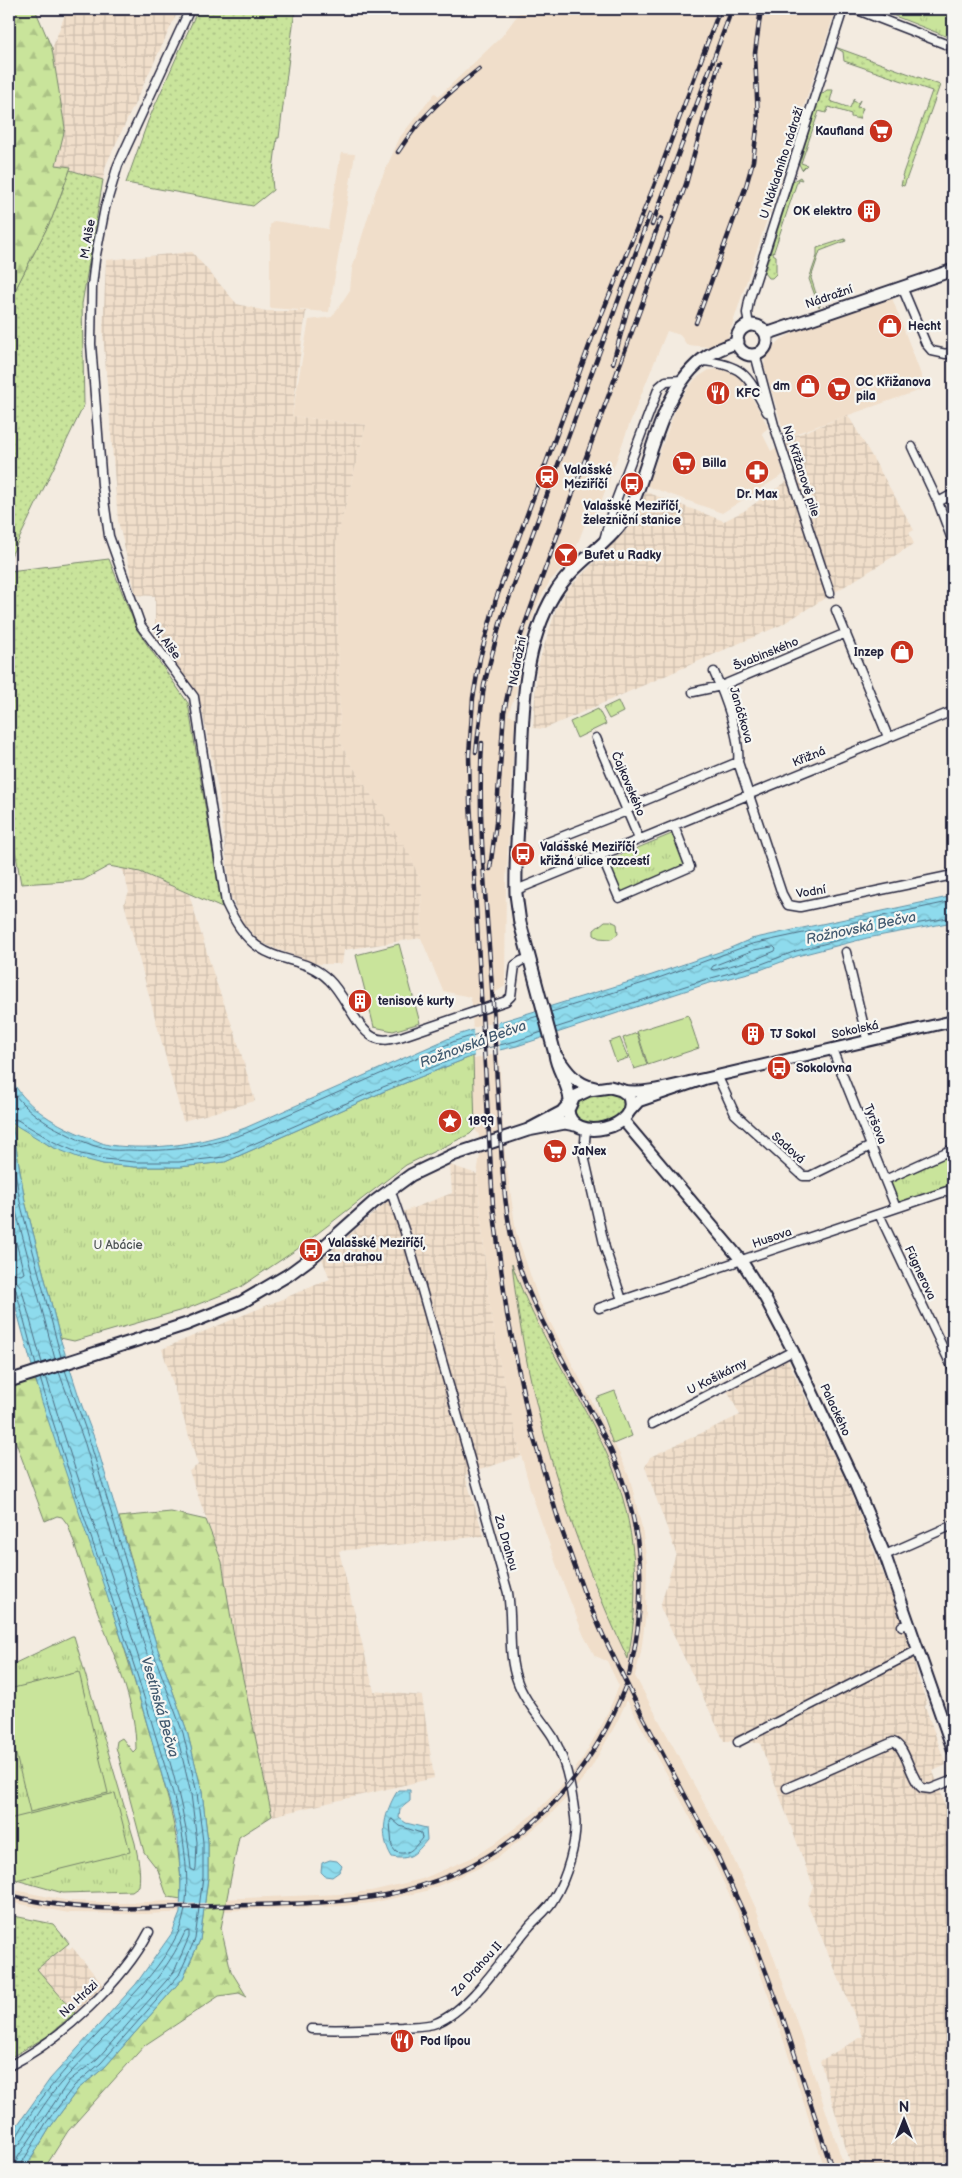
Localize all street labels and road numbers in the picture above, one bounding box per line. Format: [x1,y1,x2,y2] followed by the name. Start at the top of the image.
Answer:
[757,105,807,221] street label: U Nákladního nádraží
[77,218,99,260] street label: M. Alše
[803,282,855,312] street label: Nádražní
[779,424,823,518] street label: Na Křižanově pile
[148,622,184,662] street label: M. Alše
[731,633,801,674] street label: Švabinského
[506,635,530,687] street label: Nádražní
[726,685,756,745] street label: Janáčkova
[790,744,828,770] street label: Křižná
[608,749,650,819] street label: Čajkovského
[795,882,827,902] street label: Vodní
[830,1018,880,1042] street label: Sokolská
[860,1102,890,1146] street label: Tyršova
[768,1129,808,1167] street label: Sadová
[750,1224,794,1252] street label: Husova
[901,1244,939,1303] street label: Fügnerova
[685,1355,750,1398] street label: U Košikárny
[816,1381,854,1439] street label: Palackého
[491,1513,521,1572] street label: Za Drahou
[448,1939,505,2000] street label: Za Drahou II
[57,1977,102,2021] street label: Na Hrázi

